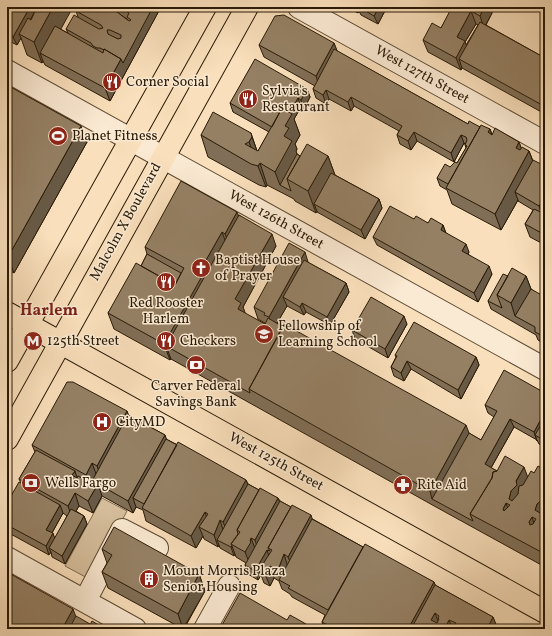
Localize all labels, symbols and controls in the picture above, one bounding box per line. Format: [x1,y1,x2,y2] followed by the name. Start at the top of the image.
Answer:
[371,41,473,109] street label: West 127th Street
[101,71,123,93] restaurant icon: Corner Social
[126,73,209,92] place label: Corner Social
[262,82,330,117] place label: Sylvia's Restaurant
[237,88,259,110] restaurant icon: Sylvia's Restaurant
[47,125,69,147] sports icon: Planet Fitness
[72,127,158,146] place label: Planet Fitness
[86,160,166,284] street label: Malcolm X Boulevard
[225,186,327,254] street label: West 126th Street
[215,251,300,286] place label: Baptist House of Prayer
[190,257,212,279] church icon: Baptist House of Prayer
[155,271,177,293] restaurant icon: Red Rooster Harlem
[129,294,203,329] place label: Red Rooster Harlem
[20,300,78,322] district label: Harlem
[278,317,377,352] place label: Fellowship of Learning School
[253,323,275,345] school or university icon: Fellowship of Learning School
[22,330,44,352] metro station icon: 125th Street
[155,330,177,352] restaurant icon: Checkers
[47,332,120,351] place label: 125th Street
[180,332,236,351] place label: Checkers
[185,354,207,376] bank icon: Carver Federal Savings Bank
[151,377,241,412] place label: Carver Federal Savings Bank
[91,411,113,433] hospital icon: CityMD
[116,413,165,432] place label: CityMD
[225,428,327,496] street label: West 125th Street
[20,472,42,494] bank icon: Wells Fargo
[45,474,116,493] place label: Wells Fargo
[392,474,414,496] pharmacy icon: Rite Aid
[417,476,467,495] place label: Rite Aid
[163,562,285,597] place label: Mount Morris Plaza Senior Housing
[138,568,160,590] building icon: Mount Morris Plaza Senior Housing

